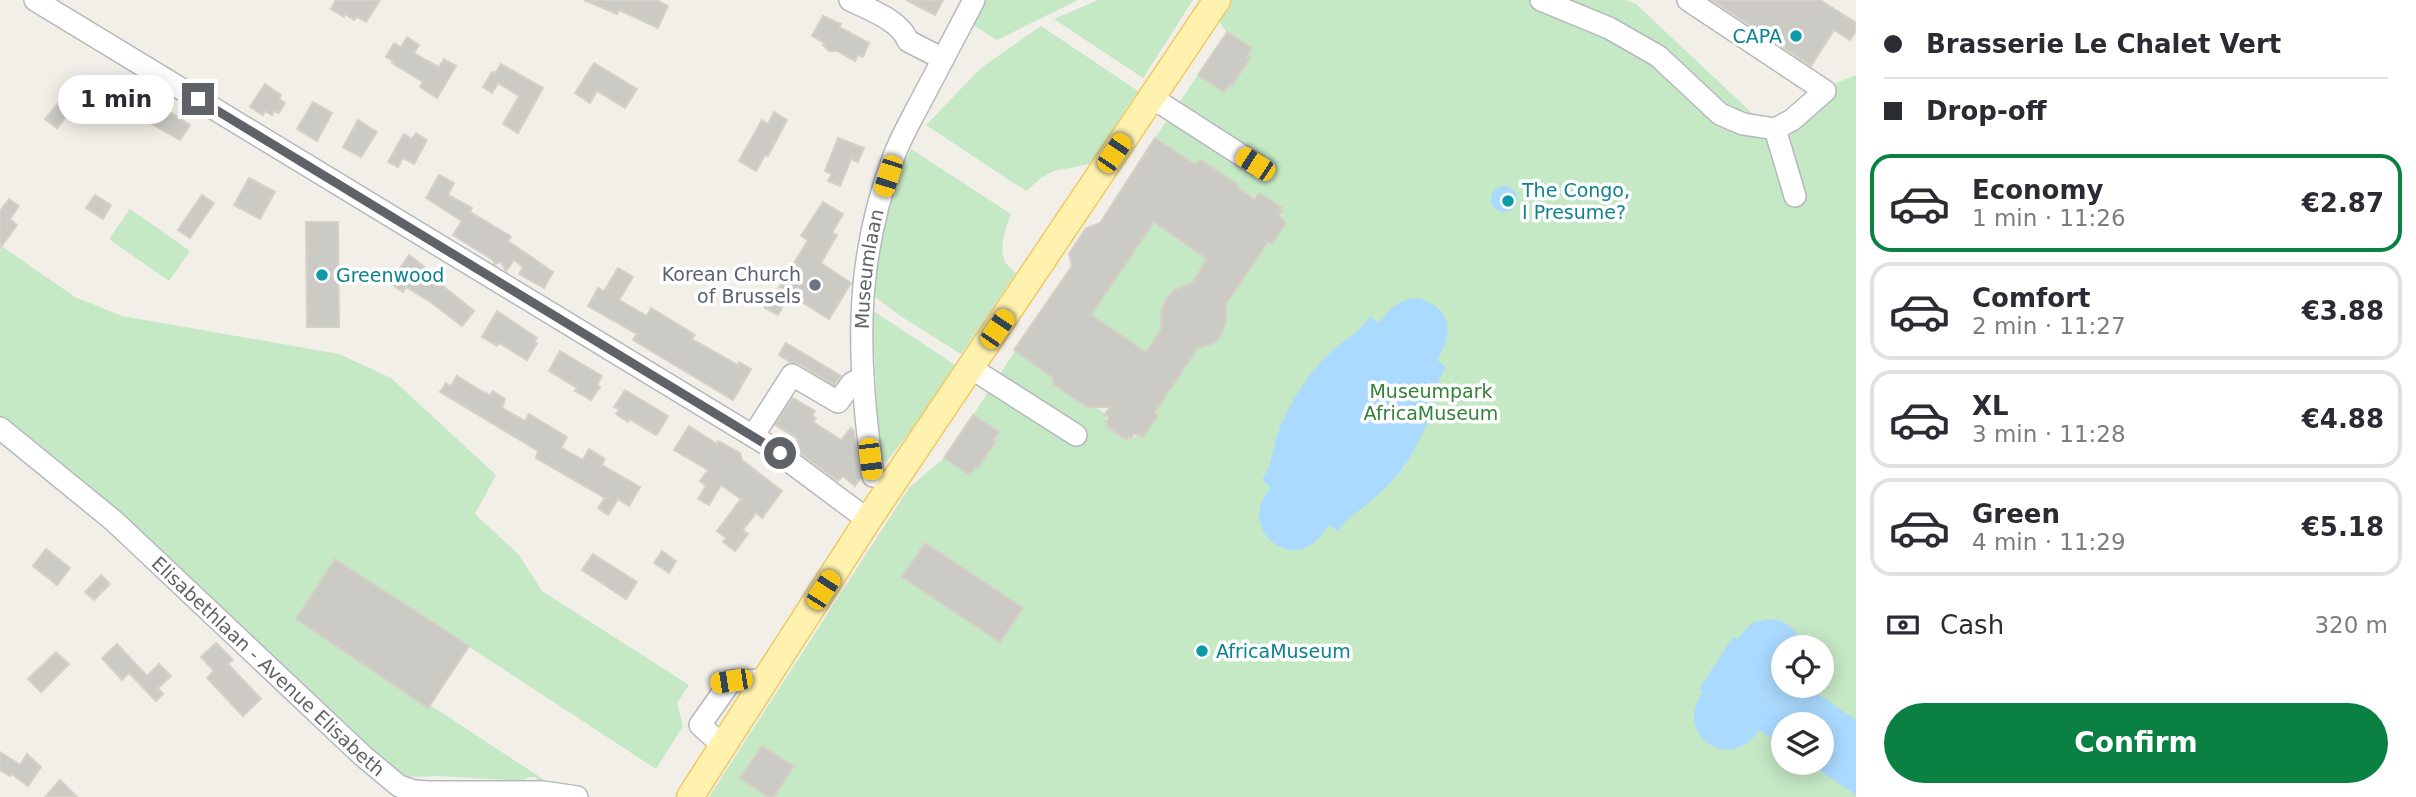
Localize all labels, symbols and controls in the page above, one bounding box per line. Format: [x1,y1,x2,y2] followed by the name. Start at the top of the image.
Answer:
[1732,25,1782,47] place label: CAPA
[1788,28,1804,44] marker: CAPA
[1926,29,2281,59] text: Brasserie Le Chalet Vert
[58,74,174,124] callout: 1 min
[182,83,214,115] route end
[80,86,152,112] text: 1 min
[1926,96,2047,126] text: Drop-off
[1094,130,1135,176] car
[1232,144,1279,184] car
[872,153,905,199] car
[1888,172,1951,235] icon: car
[1972,175,2103,205] text: Economy
[1521,179,1630,223] place label: The Congo, I Presume?
[2302,188,2384,218] text: €2.87
[1500,193,1516,209] marker: The Congo, I Presume?
[1972,205,2126,231] text: 1 min · 11:26
[851,207,888,329] street label: Museumlaan
[662,263,801,307] place label: Korean Church of Brussels
[336,264,444,286] place label: Greenwood
[314,267,330,283] marker: Greenwood
[807,277,823,293] marker: Korean Church of Brussels
[1888,280,1951,343] icon: car
[1972,283,2090,313] text: Comfort
[2302,296,2384,326] text: €3.88
[977,306,1018,352] car
[1972,313,2126,339] text: 2 min · 11:27
[1364,380,1498,424] park label: Museumpark AfricaMuseum
[1888,388,1951,451] icon: car
[1972,391,2009,421] text: XL
[2302,404,2384,434] text: €4.88
[1972,421,2126,447] text: 3 min · 11:28
[764,437,796,469] route start
[858,437,883,481] car
[1888,496,1951,559] icon: car
[1972,499,2060,529] text: Green
[2302,512,2384,542] text: €5.18
[1972,529,2126,555] text: 4 min · 11:29
[147,552,389,780] street label: Elisabethlaan - Avenue Elisabeth
[803,567,844,613] car
[1884,606,1922,644] icon: cash
[1940,610,2004,640] text: Cash
[2314,612,2388,638] text: 320 m
[1771,635,1834,775] map controls
[1771,635,1834,698] button: locate
[1216,640,1351,662] place label: AfricaMuseum
[1194,643,1210,659] marker: AfricaMuseum
[709,667,754,695] car
[1884,703,2388,783] button: Confirm
[1771,712,1834,775] button: layers

